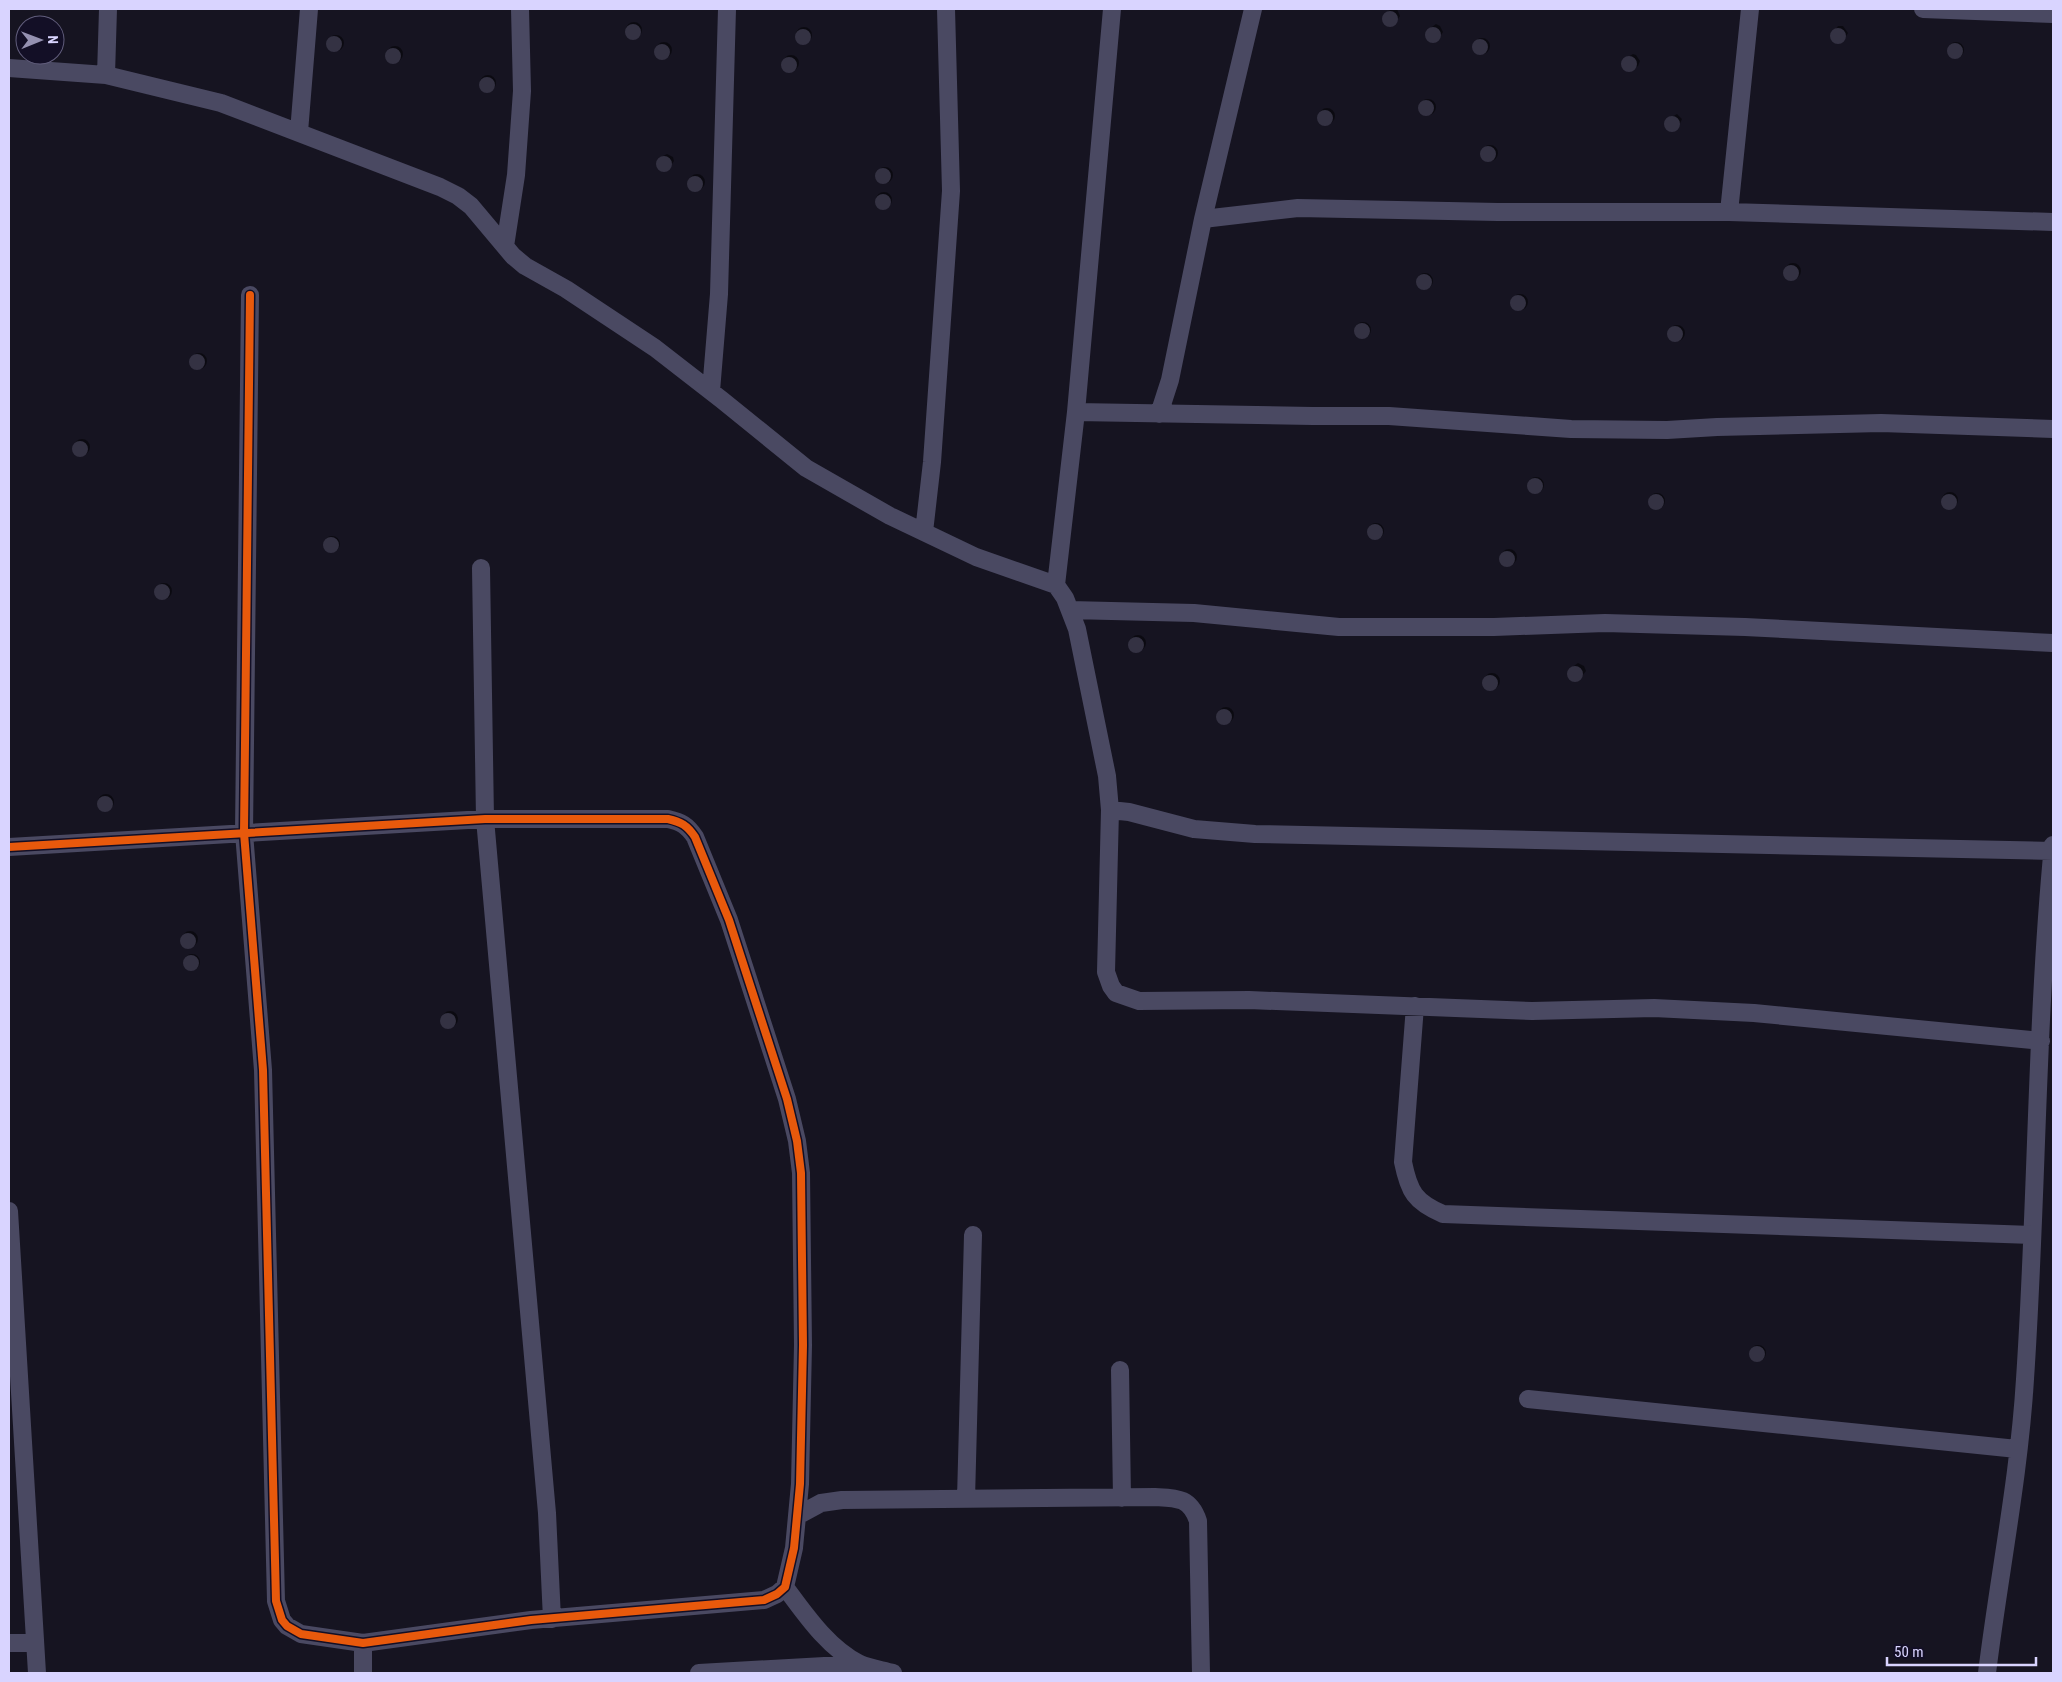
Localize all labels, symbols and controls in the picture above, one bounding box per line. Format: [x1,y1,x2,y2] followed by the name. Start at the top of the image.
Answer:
[15,15,65,65] north arrow
[45,35,61,44] text: N
[1887,1634,2036,1666] scale bar
[1894,1643,1924,1661] text: 50 m

